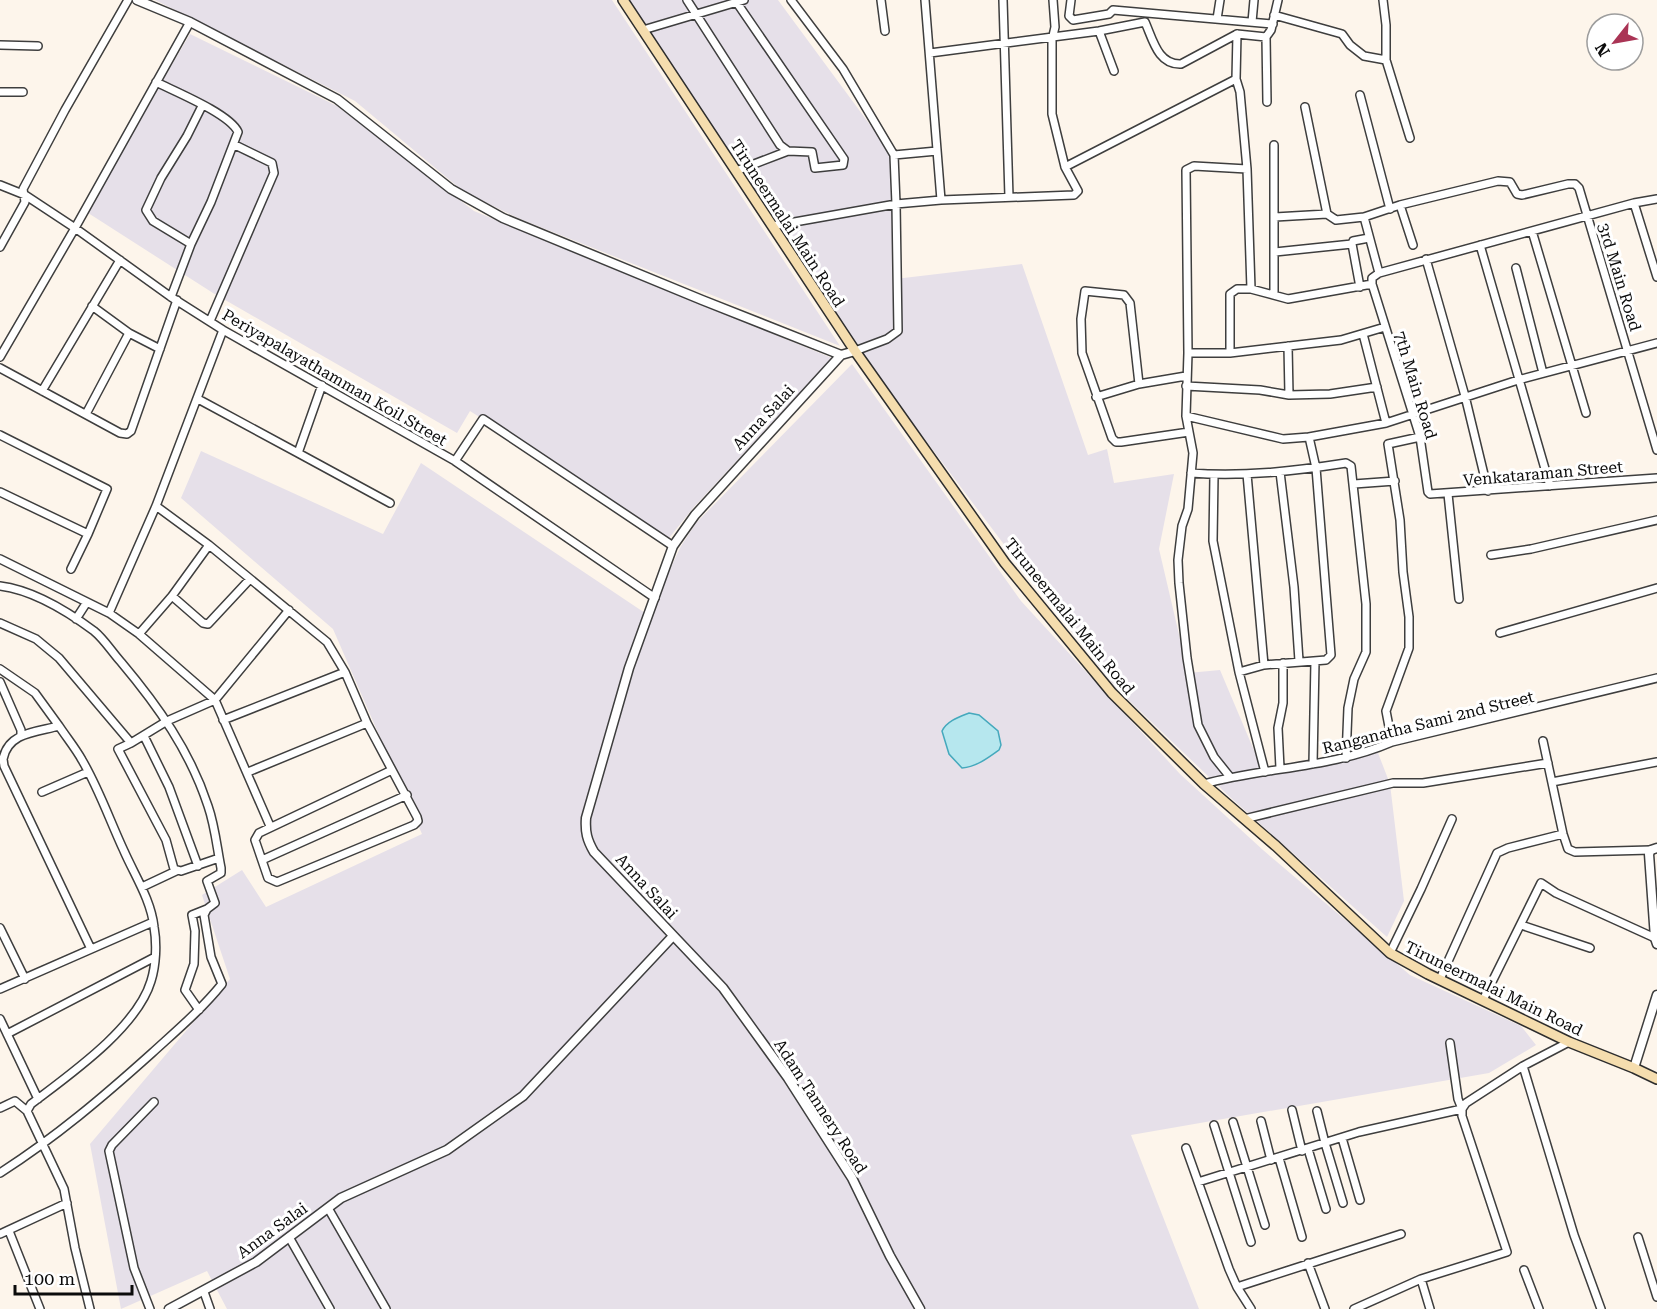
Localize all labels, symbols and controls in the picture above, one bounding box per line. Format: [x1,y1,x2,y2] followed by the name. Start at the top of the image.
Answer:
[1585,12,1645,72] north arrow
[1591,39,1614,60] text: N
[726,136,849,310] street label: Tiruneermalai Main Road
[1594,221,1645,334] street label: 3rd Main Road
[219,305,451,450] street label: Periyapalayathamman Koil Street
[1390,329,1441,441] street label: 7th Main Road
[728,381,798,454] street label: Anna Salai
[1462,457,1624,490] street label: Venkataraman Street
[1001,534,1139,698] street label: Tiruneermalai Main Road
[1320,687,1536,758] street label: Ranganatha Sami 2nd Street
[612,850,682,923] street label: Anna Salai
[1402,937,1586,1040] street label: Tiruneermalai Main Road
[770,1036,871,1177] street label: Adam Tannery Road
[234,1199,311,1262] street label: Anna Salai
[15,1258,132,1296] scale bar
[24,1268,75,1289] text: 100 m

